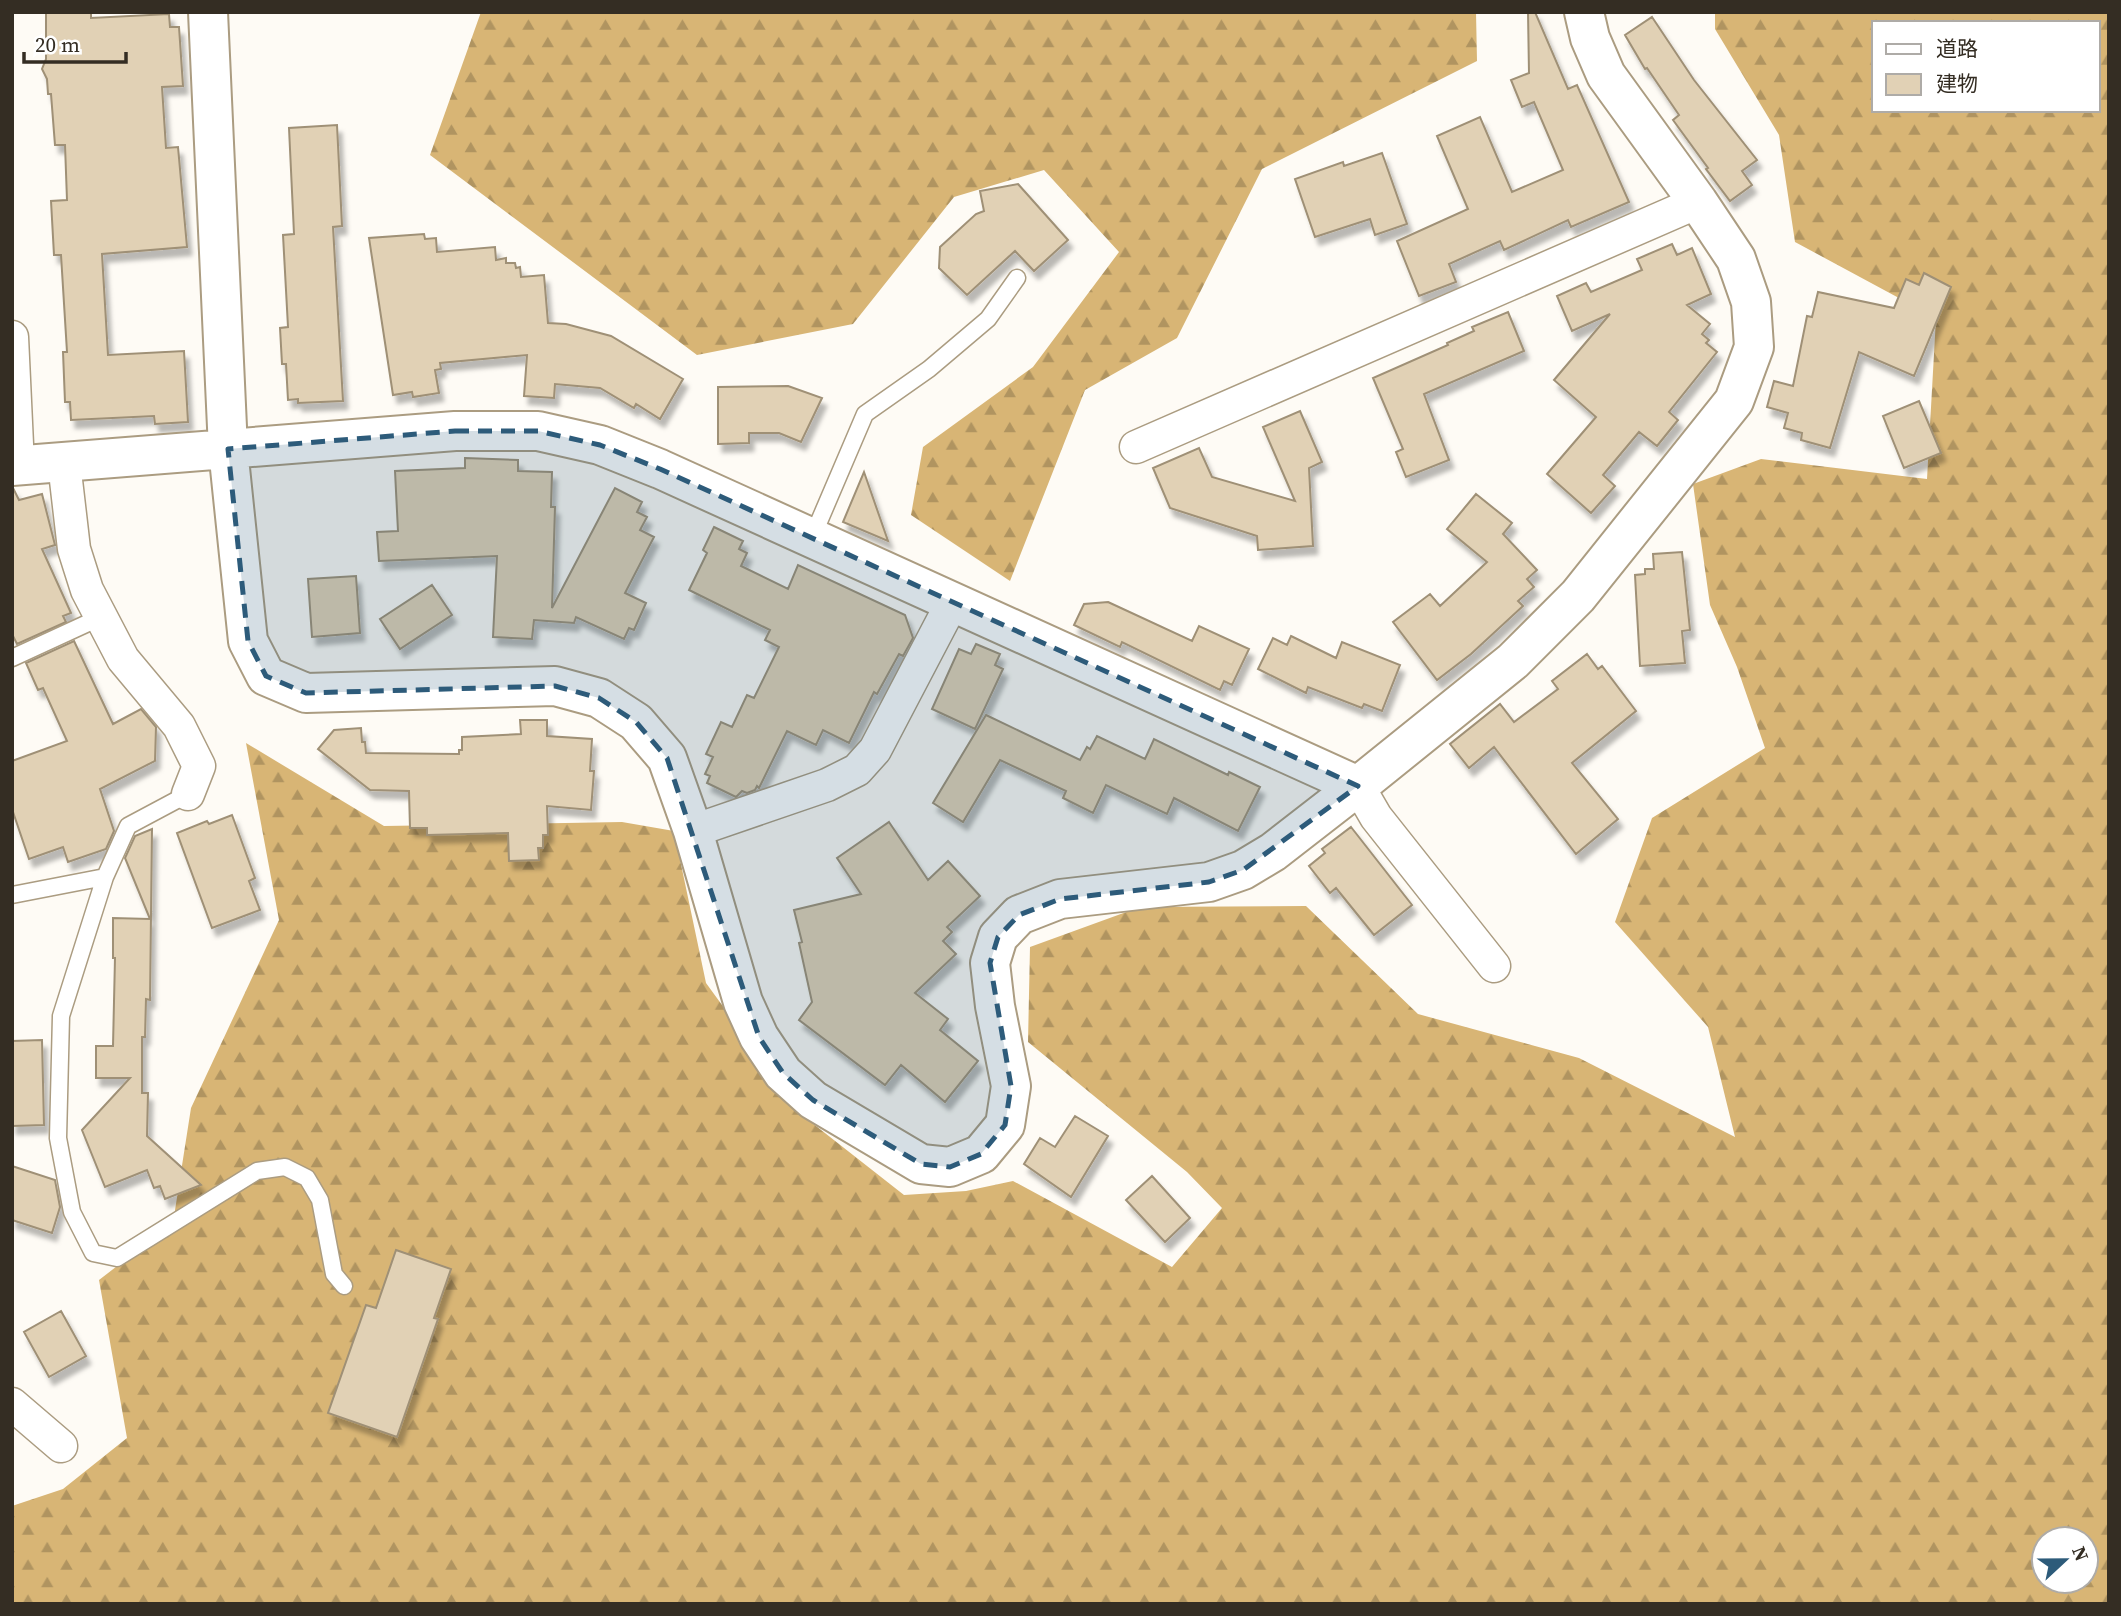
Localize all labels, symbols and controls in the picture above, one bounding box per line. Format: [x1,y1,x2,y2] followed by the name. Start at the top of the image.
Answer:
[24,21,126,65] scale bar
[1872,21,2100,112] legend
[35,30,80,59] text: 20 m
[1936,34,1978,63] text: 道路
[1936,69,1978,98] text: 建物
[2030,1525,2100,1595] north arrow
[2066,1542,2095,1565] text: N

